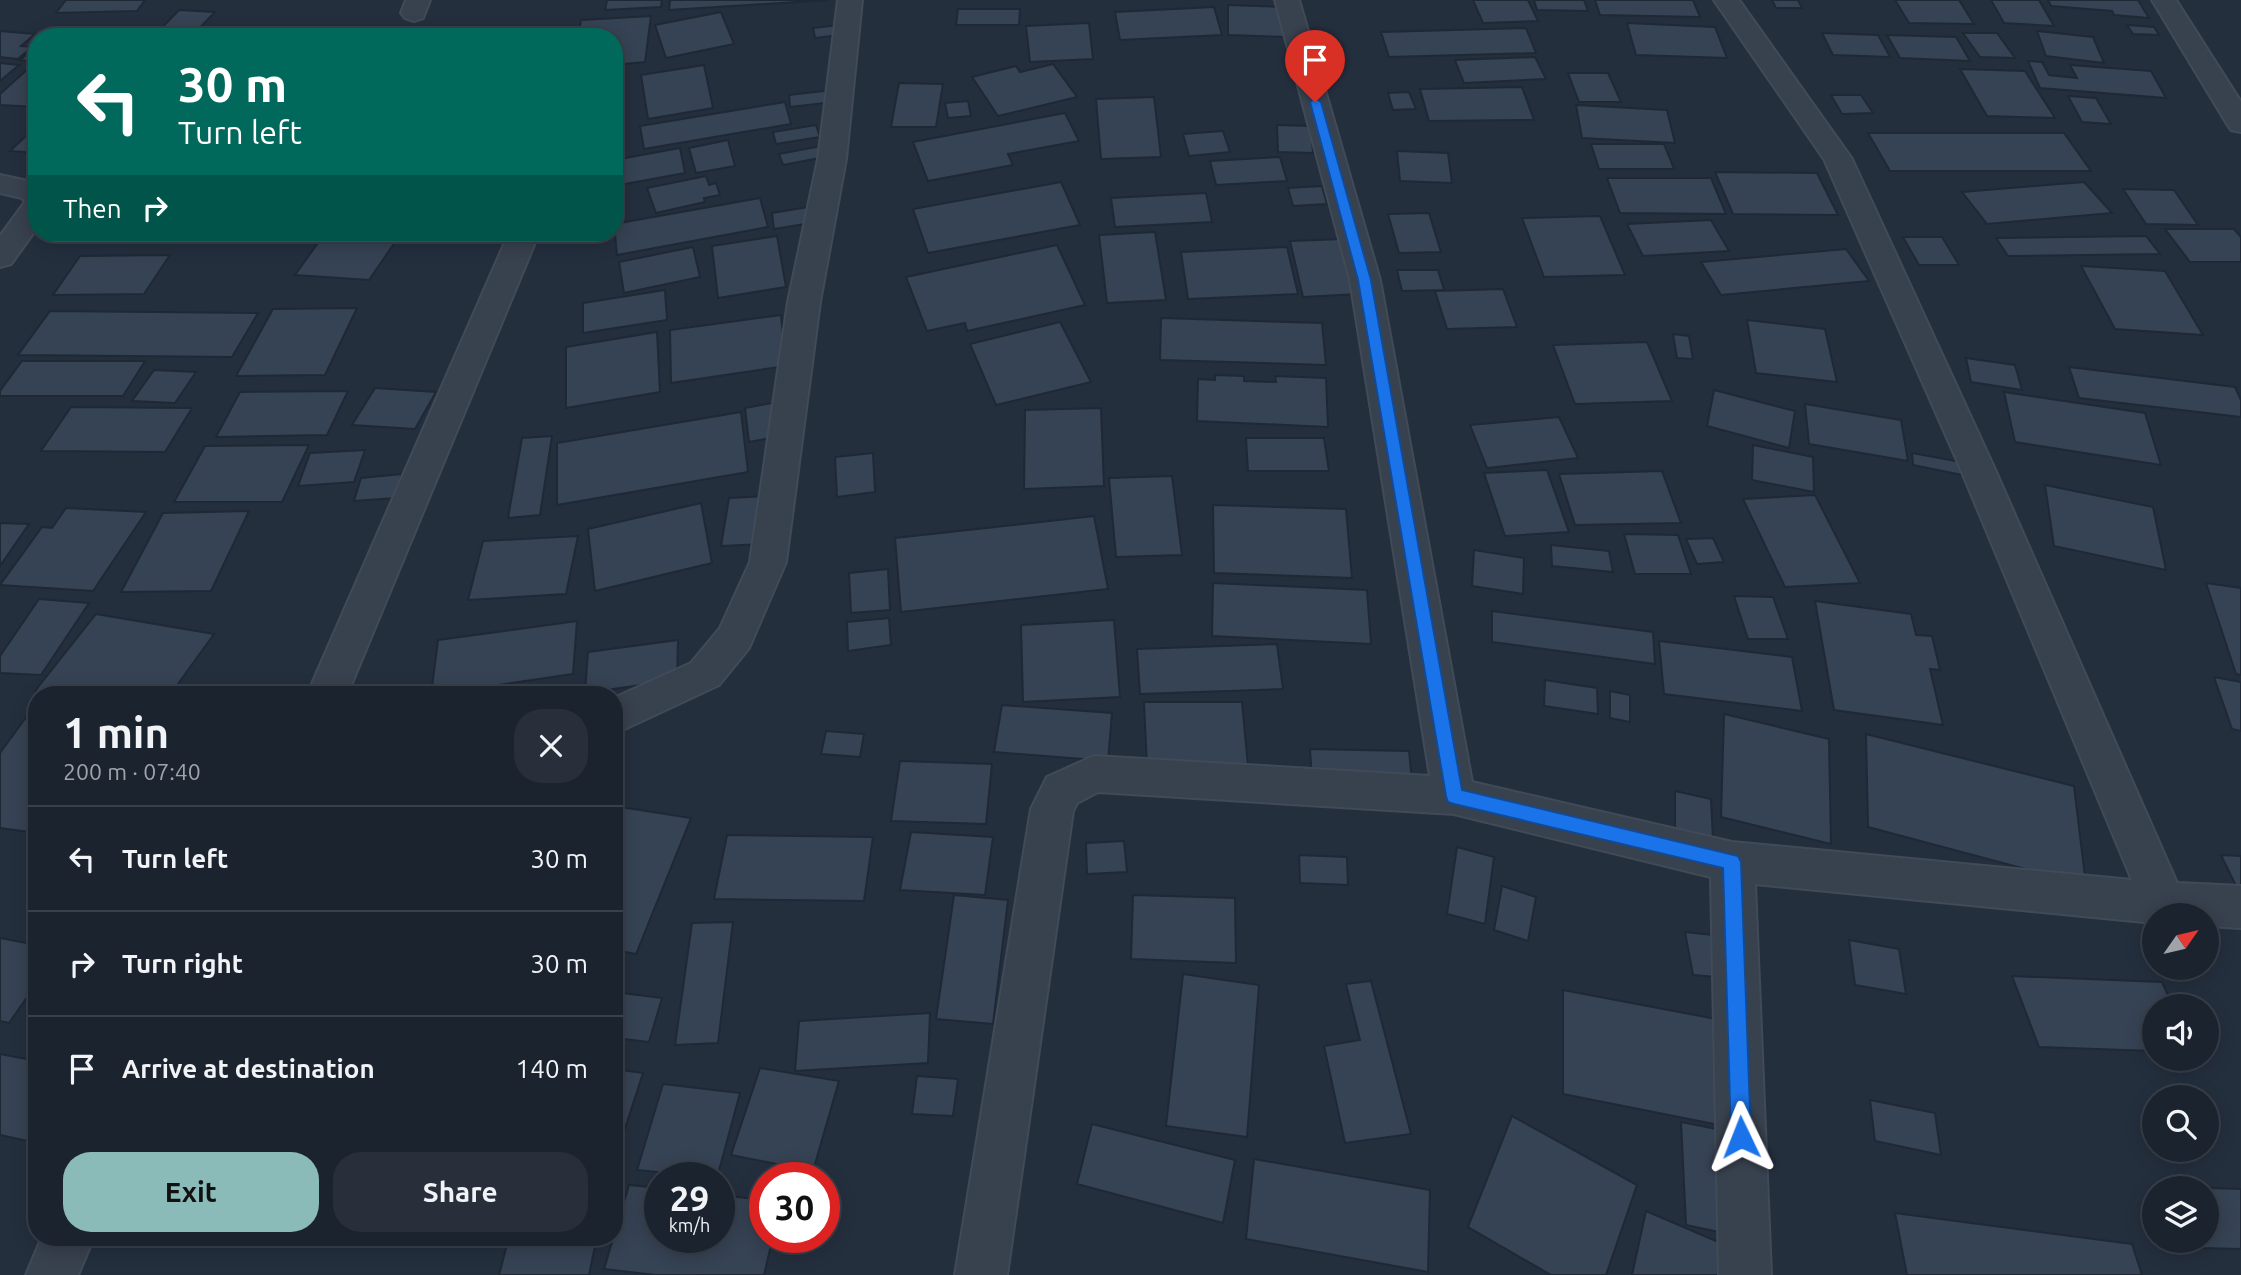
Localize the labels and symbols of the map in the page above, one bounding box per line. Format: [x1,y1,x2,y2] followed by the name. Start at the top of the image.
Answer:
[1285,30,1345,102] pin
[2142,903,2219,980] north arrow
[1704,1100,1778,1174] position arrow
[749,1162,840,1253] speed limit sign: 30

